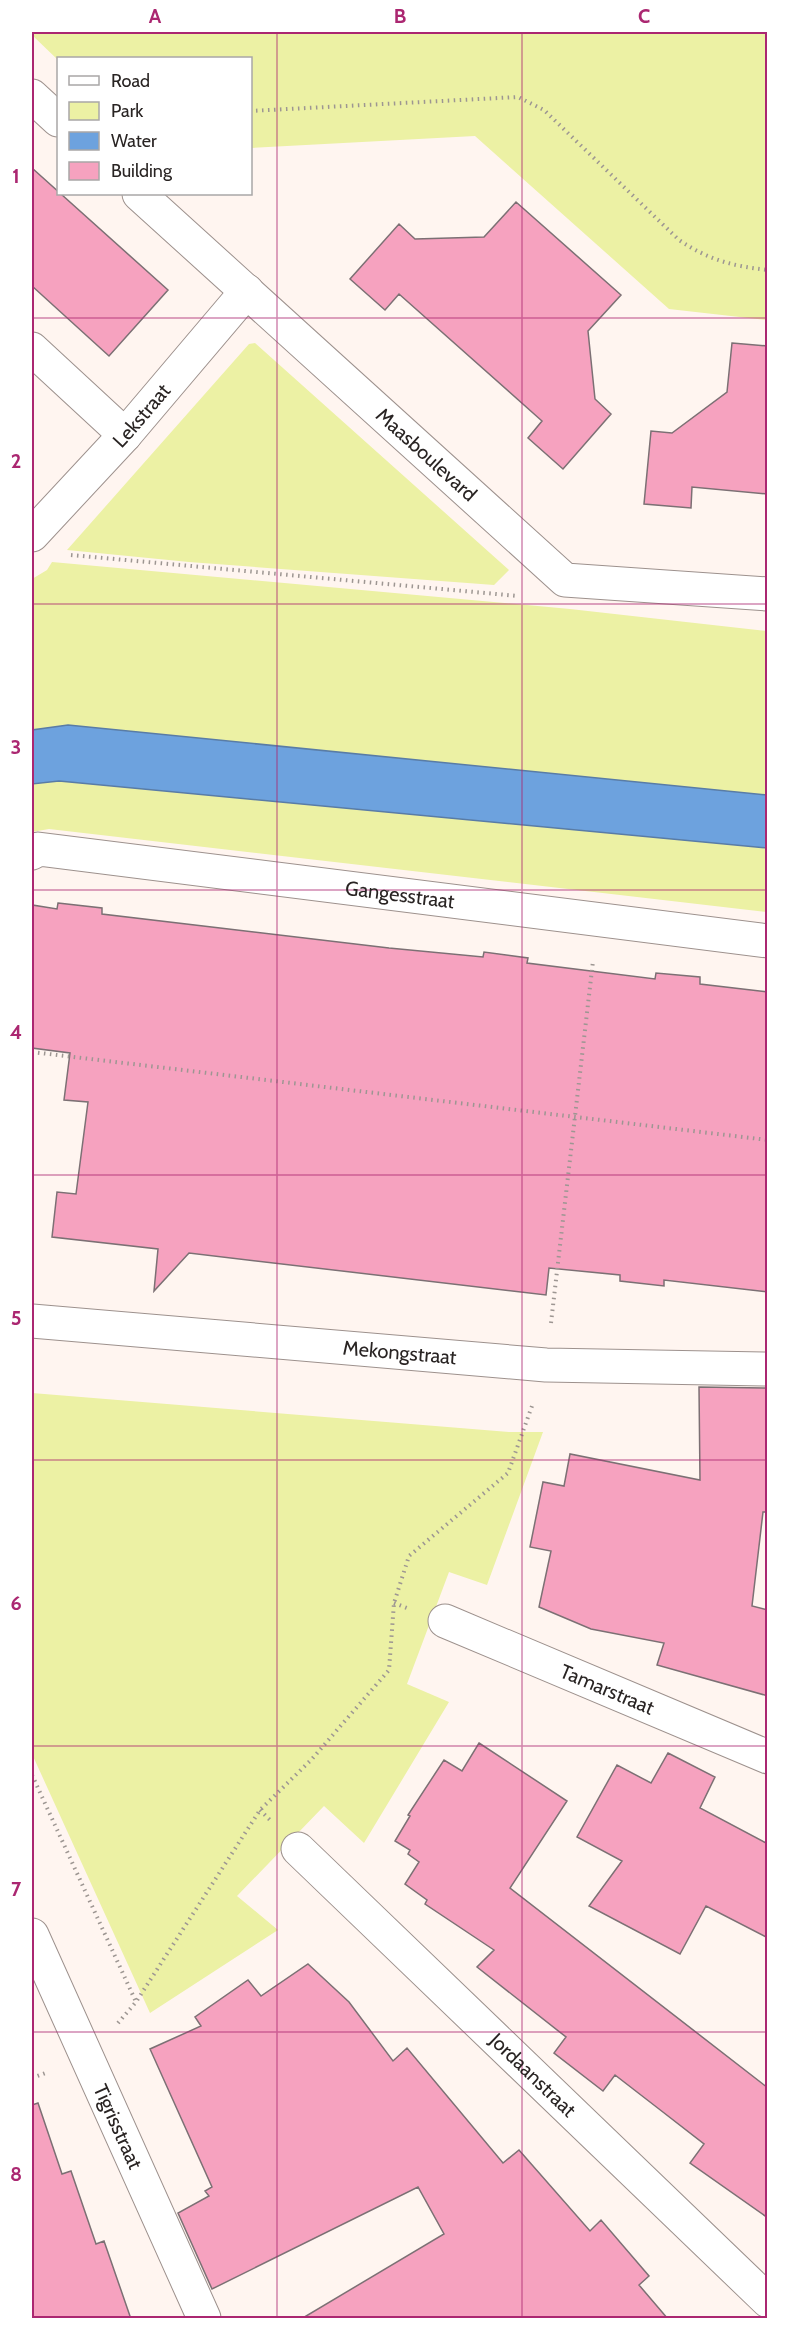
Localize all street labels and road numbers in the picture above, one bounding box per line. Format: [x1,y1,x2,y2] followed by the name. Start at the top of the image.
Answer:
[108,379,175,452] street label: Lekstraat
[371,403,482,506] street label: Maasboulevard
[344,876,456,913] street label: Gangesstraat
[342,1336,458,1369] street label: Mekongstraat
[557,1659,658,1720] street label: Tamarstraat
[484,2027,581,2122] street label: Jordaanstraat
[89,2080,148,2173] street label: Tigrisstraat

